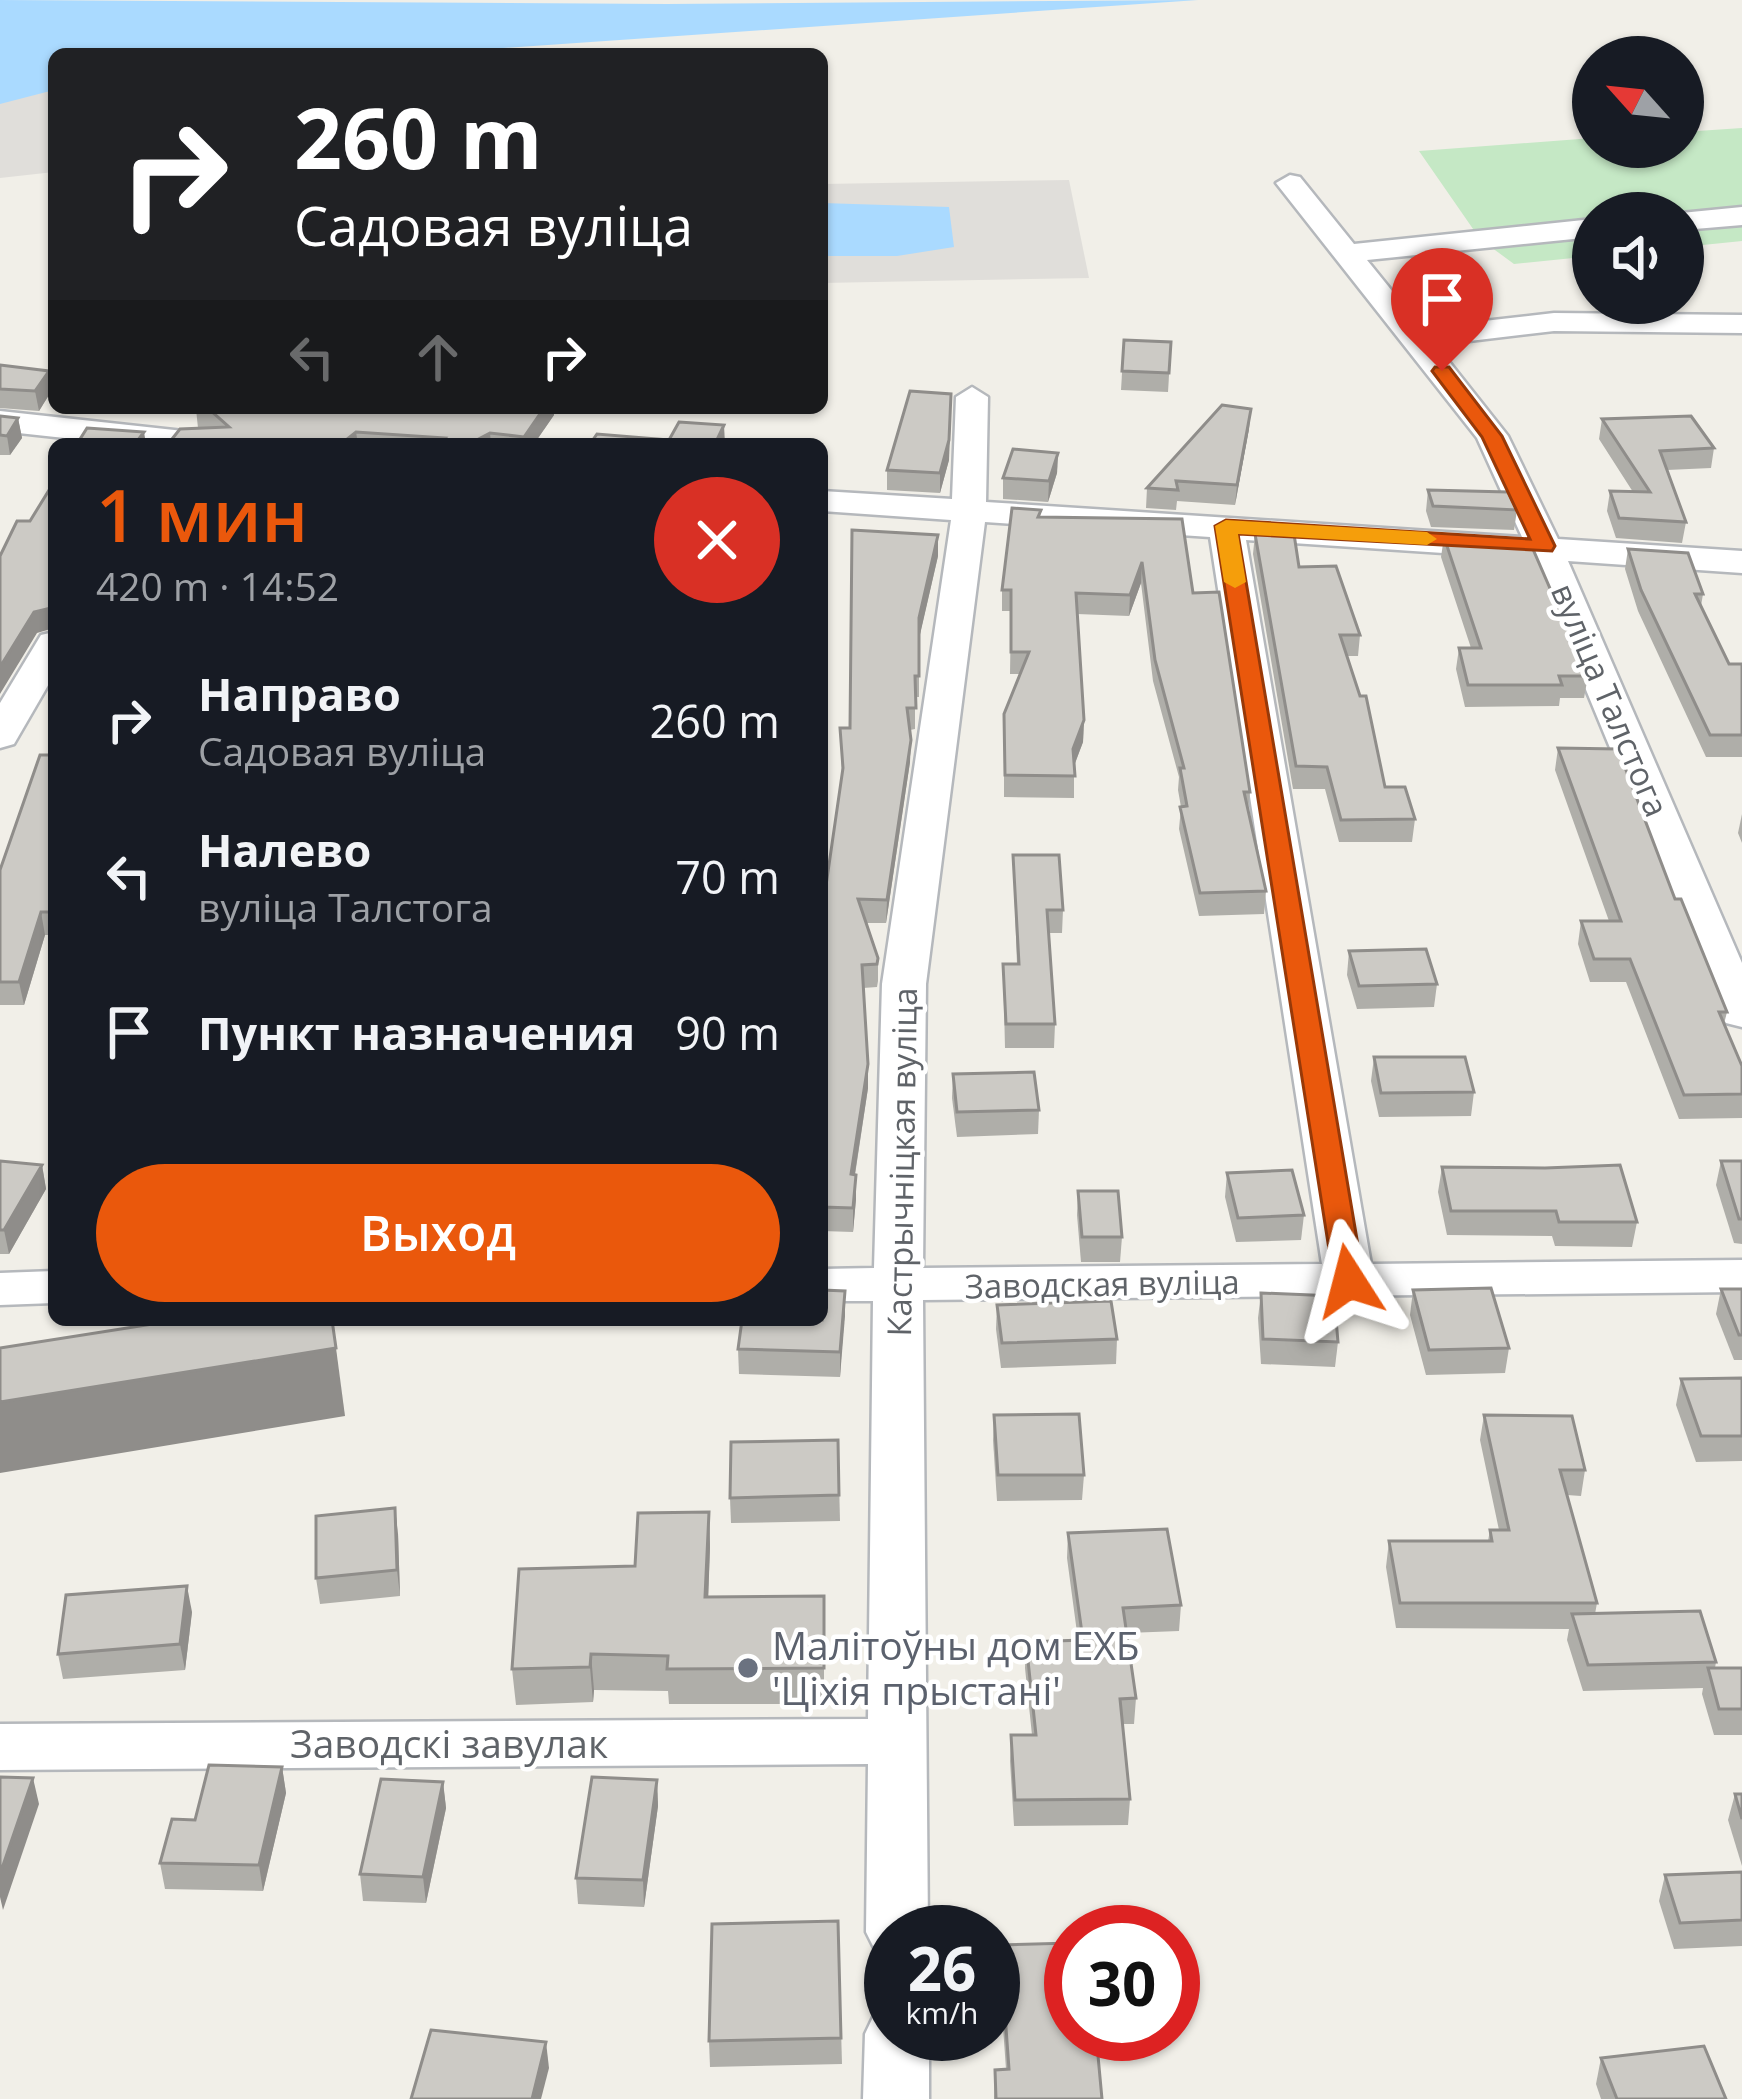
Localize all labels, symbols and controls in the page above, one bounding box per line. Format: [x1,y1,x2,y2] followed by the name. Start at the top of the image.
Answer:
[1572,36,1704,168] north arrow
[1572,36,1704,324] map controls
[294,79,542,194] text: 260 m
[96,96,252,252] icon: right
[294,188,693,262] text: Садовая вуліца
[1572,192,1704,324] button: sound
[1391,248,1493,371] pin
[1409,266,1475,332] icon: arrive
[279,324,345,390] icon: left
[405,324,471,390] icon: ahead
[531,324,597,390] icon: right
[96,465,308,563] text: 1 мин
[654,477,780,603] button: close
[96,559,339,612] text: 420 m · 14:52
[1541,576,1680,823] street label: вуліца Талстога
[198,663,401,724] text: Направо
[96,687,162,753] icon: right
[649,690,780,751] text: 260 m
[198,724,486,777] text: Садовая вуліца
[198,819,371,880] text: Налево
[96,843,162,909] icon: left
[675,846,780,907] text: 70 m
[198,880,493,933] text: вуліца Талстога
[876,987,927,1337] street label: Кастрычніцкая вуліца
[96,999,162,1065] icon: arrive
[198,1002,635,1063] text: Пункт назначения
[675,1002,780,1063] text: 90 m
[96,1164,780,1302] button: Выход
[1286,1218,1412,1344] position arrow
[964,1259,1240,1308] street label: Заводская вуліца
[772,1618,1140,1716] place label: Малітоўны дом ЕХБ 'Ціхія прыстані'
[735,1655,761,1681] marker: Малітоўны дом ЕХБ 'Ціхія прыстані'
[290,1716,608,1769] street label: Заводскі завулак
[1044,1905,1200,2061] speed limit sign: 30
[908,1927,976,2009] text: 26
[906,1992,978,2033] text: km/h

